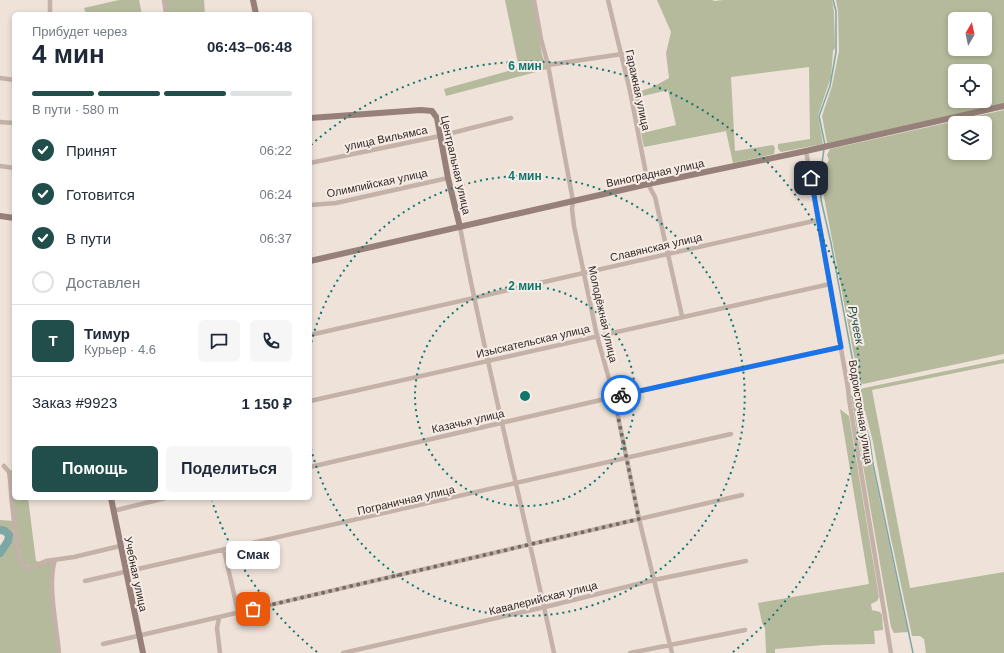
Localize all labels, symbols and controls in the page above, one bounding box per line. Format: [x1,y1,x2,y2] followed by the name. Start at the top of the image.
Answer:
[948,12,992,56] north arrow
[948,12,992,160] map controls
[32,24,127,39] text: Прибудет через
[207,38,292,55] text: 06:43–06:48
[32,39,105,69] text: 4 мин
[624,48,653,132] street label: Гаражная улица
[508,59,542,73] text: 6 мин
[948,64,992,108] button: locate
[32,102,119,117] text: В пути · 580 m
[439,114,473,217] street label: Центральная улица
[948,116,992,160] button: layers
[344,123,429,153] street label: улица Вильямса
[32,139,54,161] icon: check
[66,142,117,159] text: Принят
[259,143,292,158] text: 06:22
[605,157,706,189] street label: Виноградная улица
[794,161,828,195] pin
[326,166,429,200] street label: Олимпийская улица
[800,167,822,189] icon: home
[508,169,542,183] text: 4 мин
[32,183,54,205] icon: check
[66,186,135,203] text: Готовится
[259,187,292,202] text: 06:24
[32,227,54,249] icon: check
[66,230,111,247] text: В пути
[609,230,704,263] street label: Славянская улица
[259,231,292,246] text: 06:37
[586,264,620,364] street label: Молодёжная улица
[66,274,140,291] text: Доставлен
[508,279,542,293] text: 2 мин
[845,304,867,347] water label: Ручеек
[198,320,240,362] button: chat
[250,320,292,362] button: phone
[475,322,592,360] street label: Изыскательская улица
[84,325,130,342] text: Тимур
[48,332,58,349] text: Т
[84,342,156,357] text: Курьер · 4.6
[847,359,875,466] street label: Водоисточная улица
[601,375,641,415] courier
[610,384,632,406] icon: bike
[518,389,532,403] centre of rings
[32,394,117,411] text: Заказ #9923
[242,395,292,412] text: 1 150 ₽
[431,407,506,435] street label: Казачья улица
[32,446,158,492] button: Помощь
[166,446,292,492] button: Поделиться
[356,483,457,517] street label: Пограничная улица
[122,535,150,613] street label: Учебная улица
[226,541,280,569] callout: Смак
[237,547,269,562] text: Смак
[488,579,599,617] street label: Кавалерийская улица
[236,592,270,626] pin
[242,598,264,620] icon: bag

